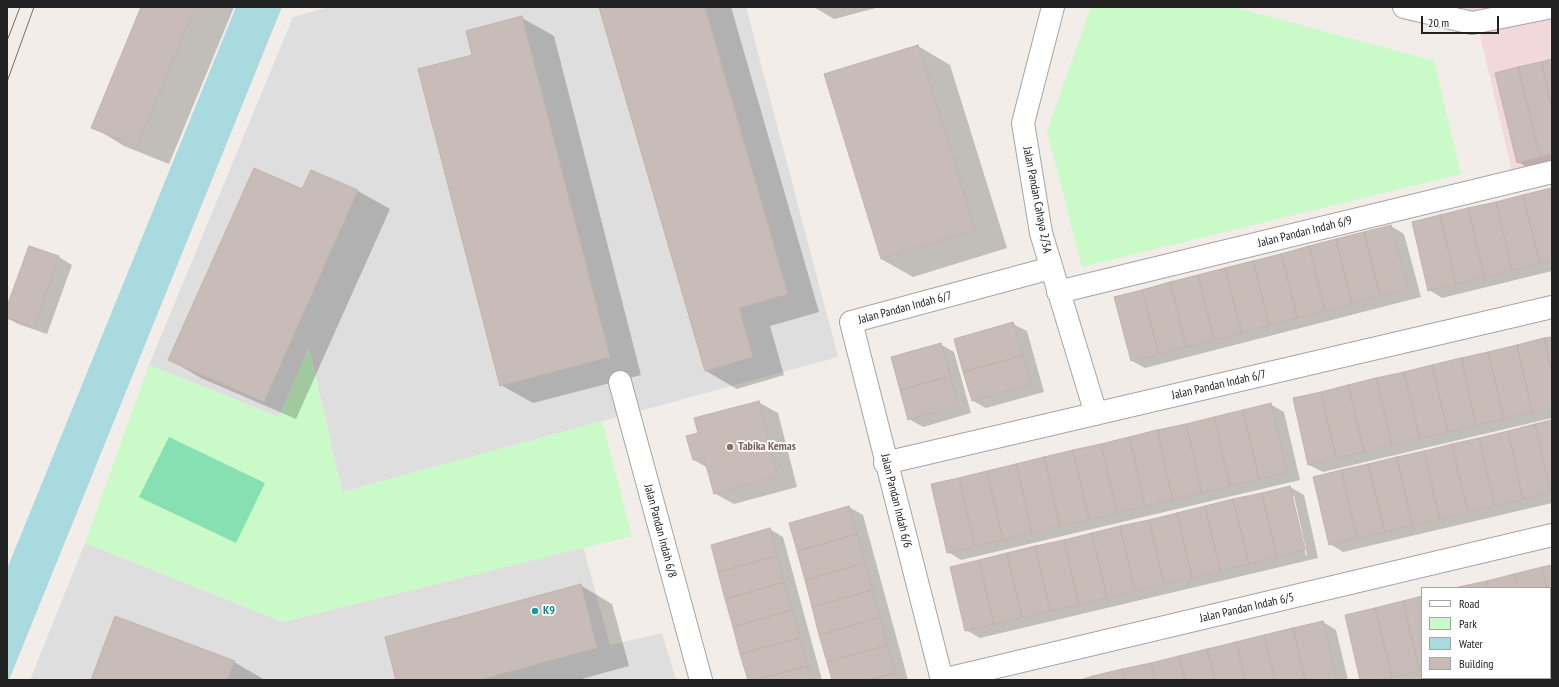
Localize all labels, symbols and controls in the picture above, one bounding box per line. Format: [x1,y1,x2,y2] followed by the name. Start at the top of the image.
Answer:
[1423,8,1501,34] scale bar
[1428,15,1449,30] text: 20 m
[1020,146,1054,254] street label: Jalan Pandan Cahaya 2/3A
[1257,213,1353,251] street label: Jalan Pandan Indah 6/9
[857,289,953,327] street label: Jalan Pandan Indah 6/7
[1170,367,1268,403] street label: Jalan Pandan Indah 6/7
[738,440,796,454] place label: Tabika Kemas
[725,442,735,452] marker: Tabika Kemas
[877,453,915,549] street label: Jalan Pandan Indah 6/6
[641,483,679,579] street label: Jalan Pandan Indah 6/8
[1421,587,1551,679] legend
[1198,590,1296,626] street label: Jalan Pandan Indah 6/5
[1459,596,1479,611] text: Road
[543,604,555,618] place label: K9
[530,606,540,616] marker: K9
[1459,616,1477,631] text: Park
[1459,636,1483,651] text: Water
[1459,656,1494,671] text: Building

